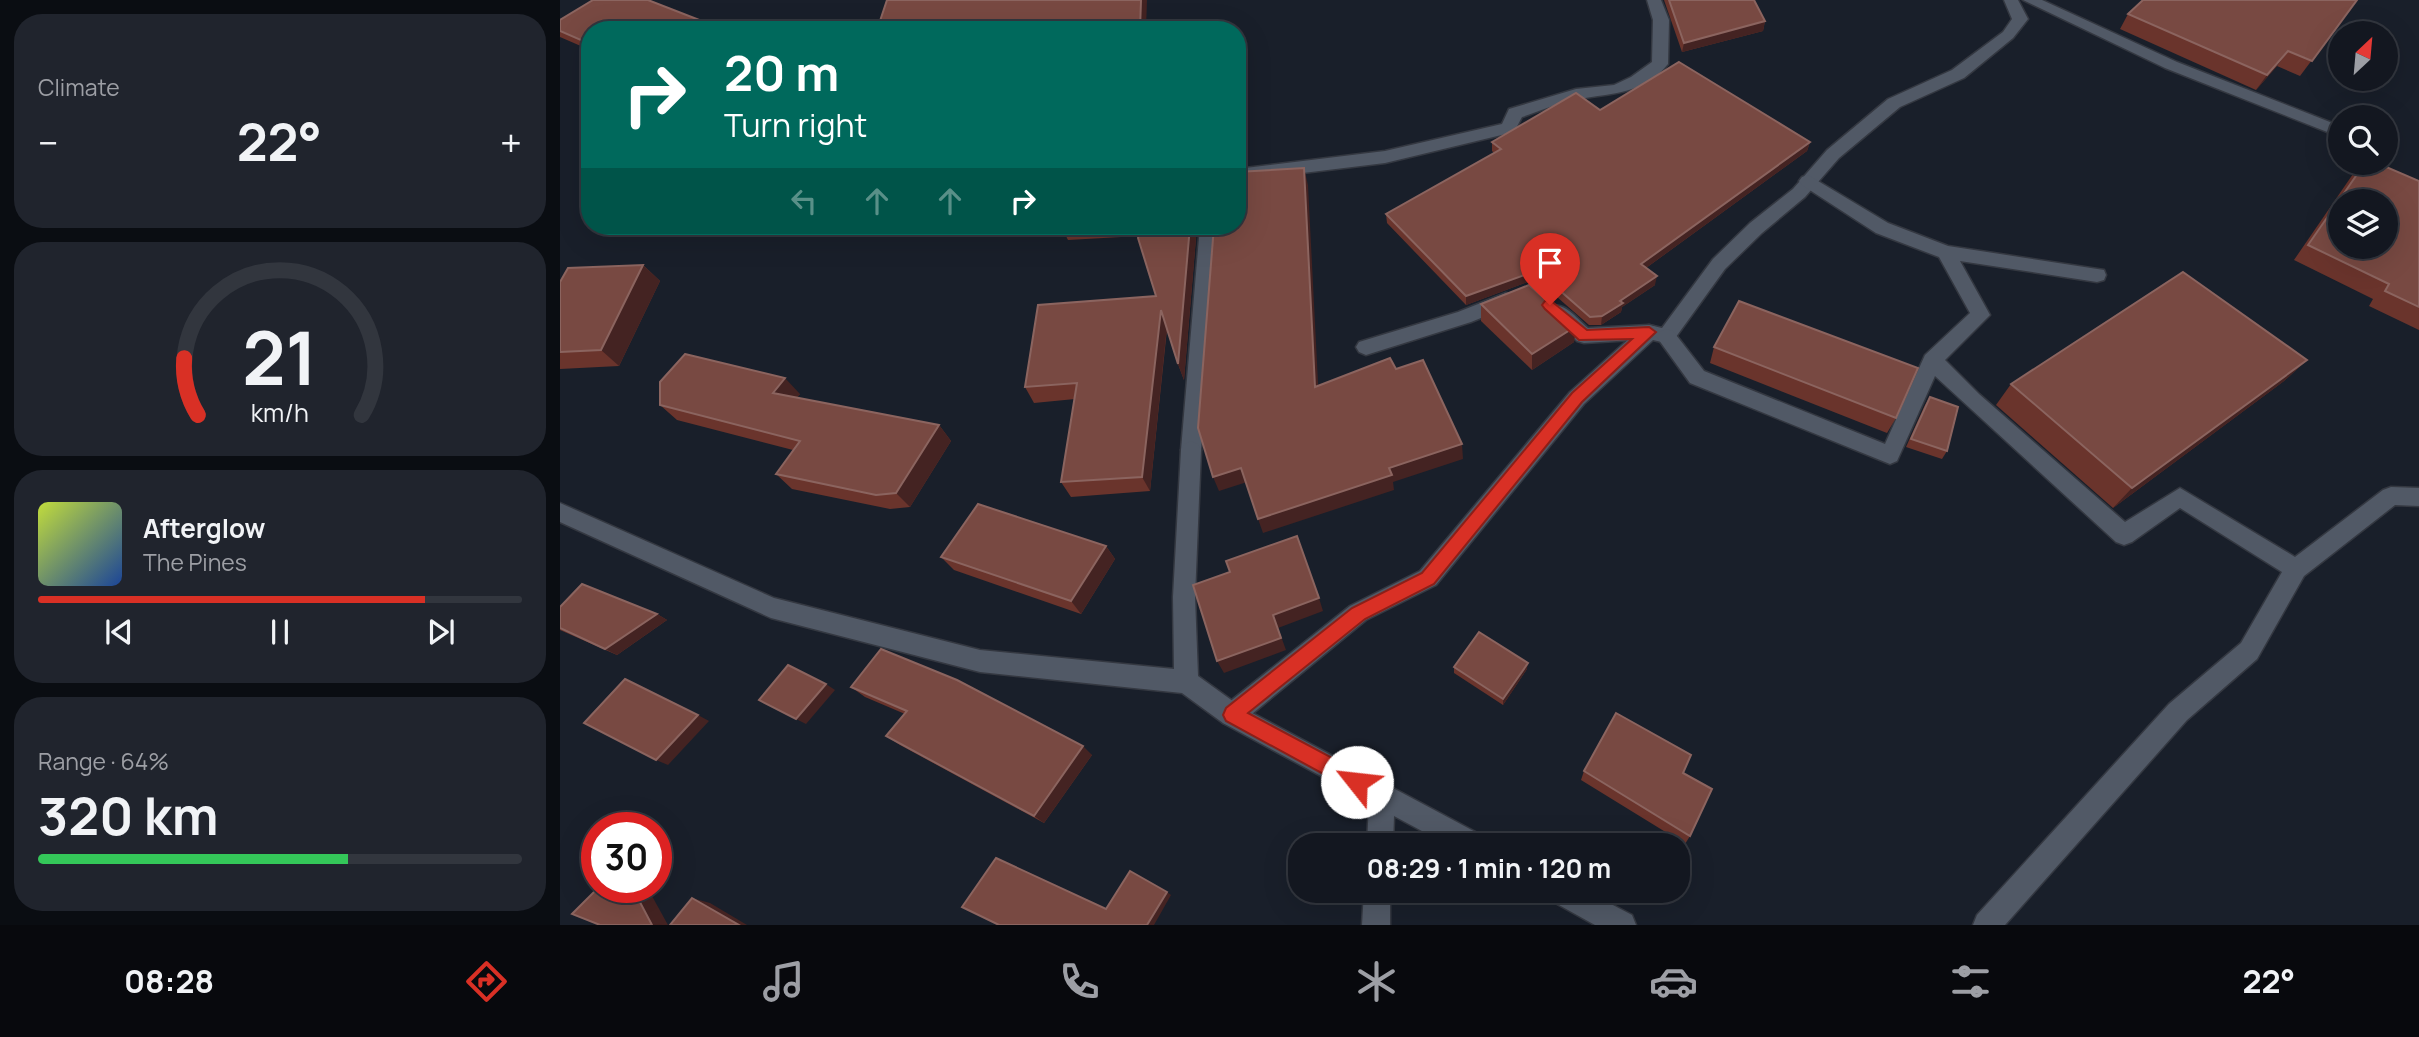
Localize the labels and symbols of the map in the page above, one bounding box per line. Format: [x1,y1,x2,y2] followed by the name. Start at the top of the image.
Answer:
[2328,21,2398,91] north arrow
[1520,233,1580,305] pin
[1320,745,1394,819] position arrow
[581,812,672,903] speed limit sign: 30

